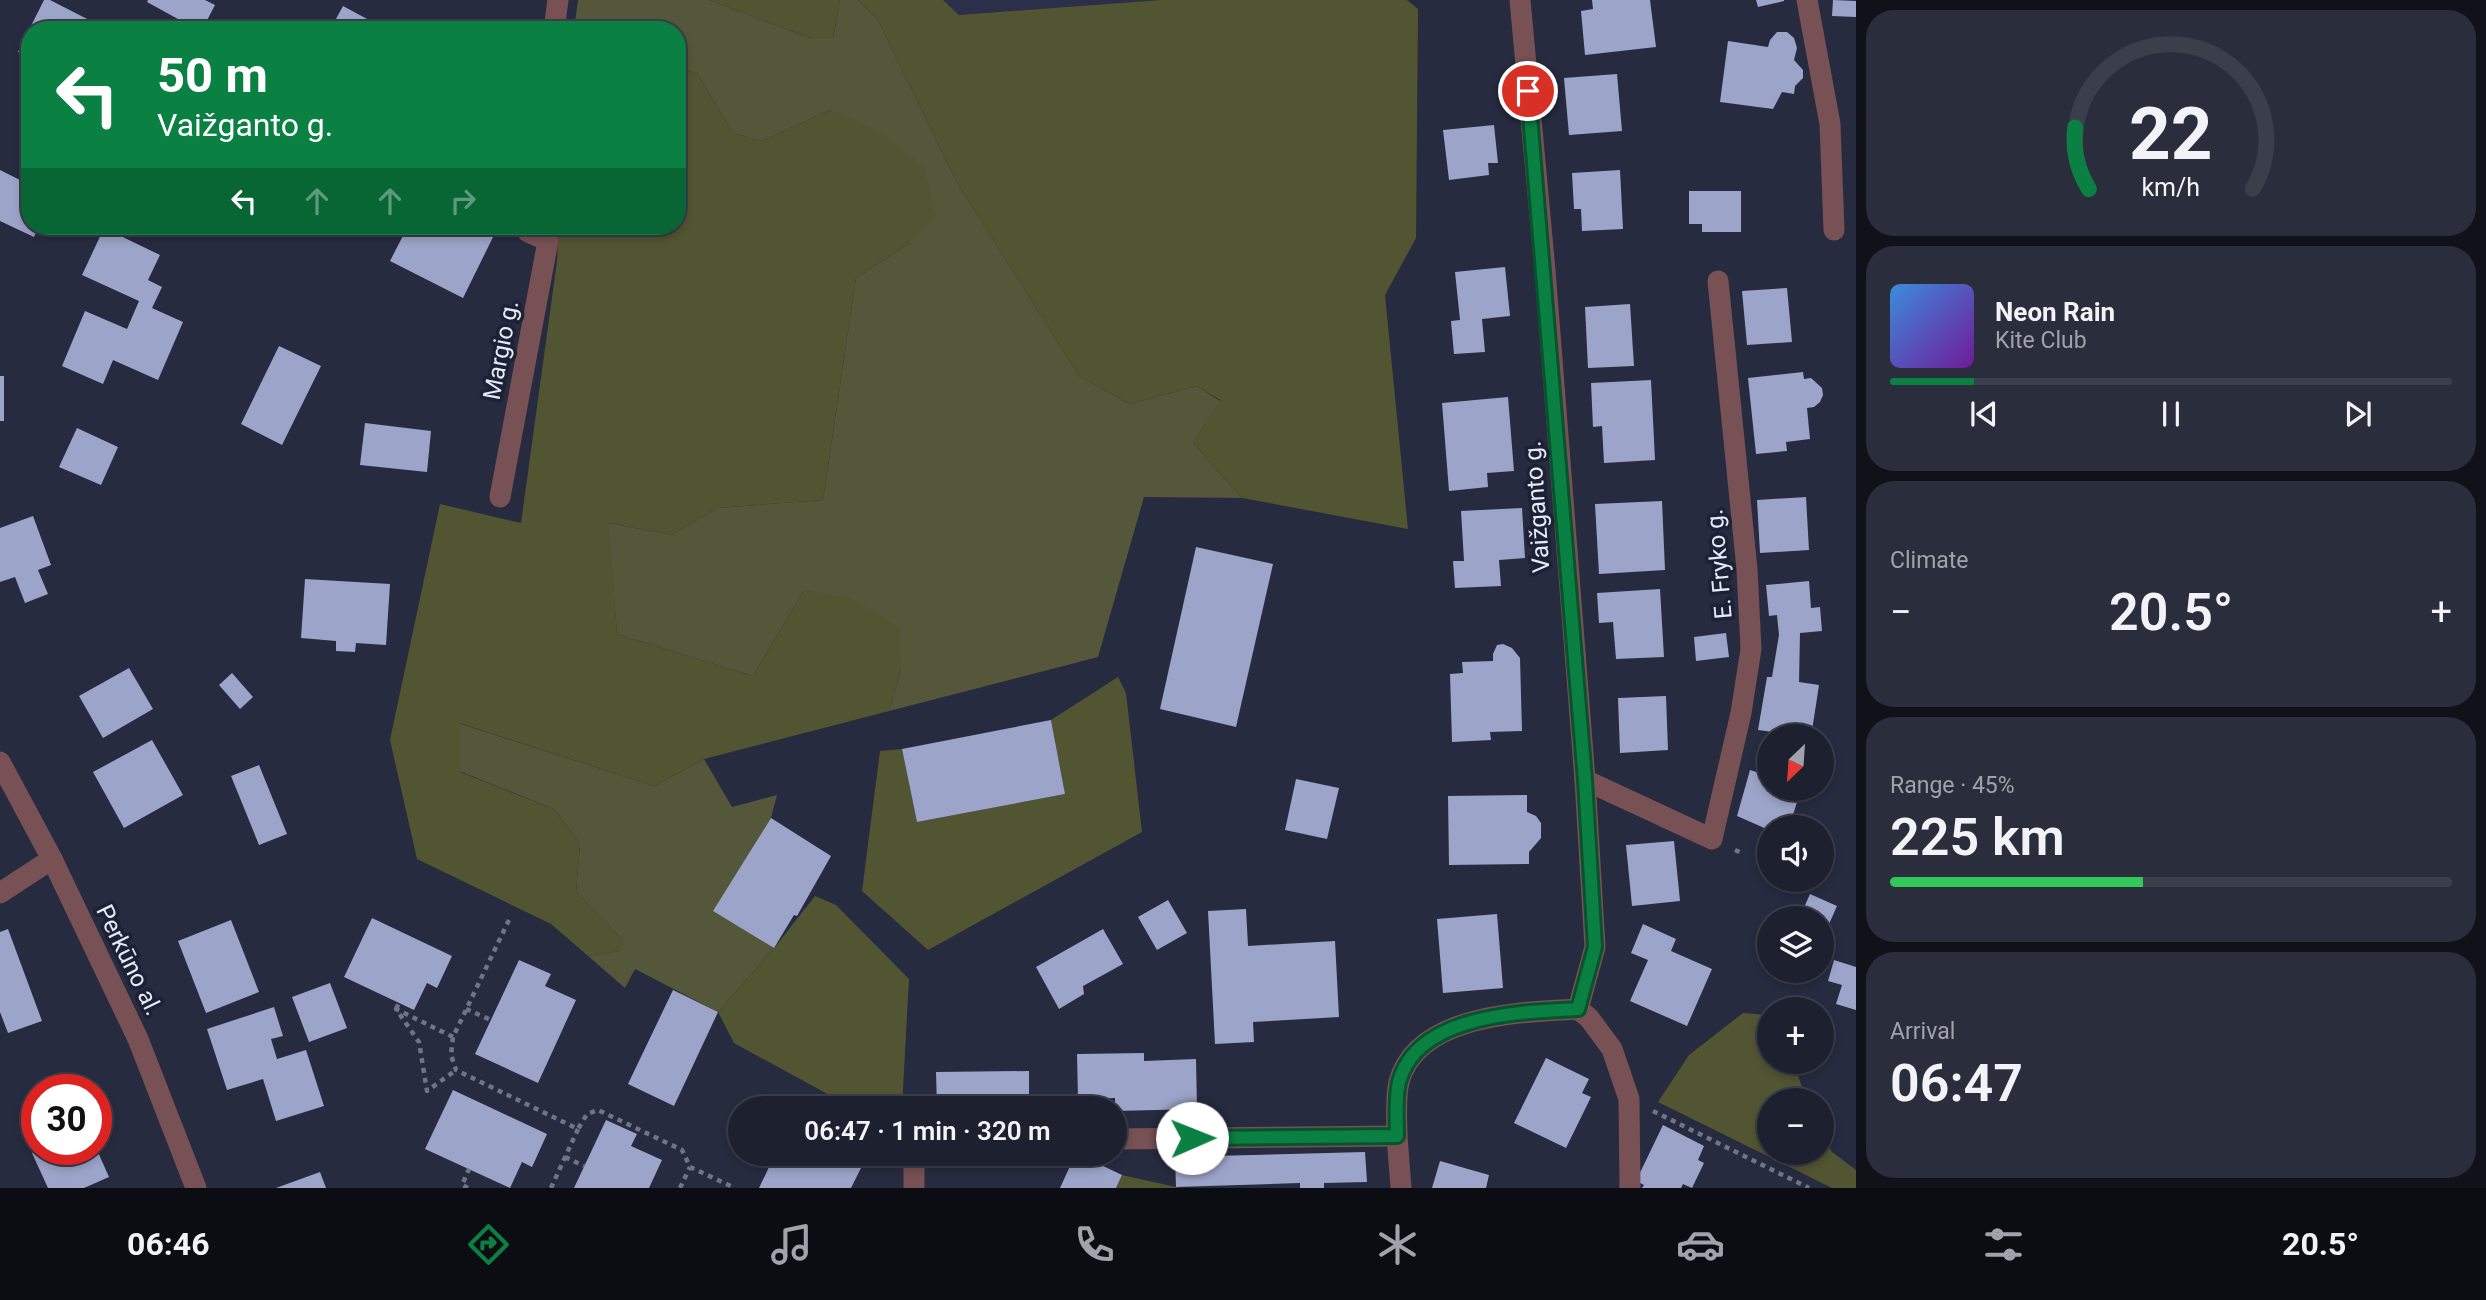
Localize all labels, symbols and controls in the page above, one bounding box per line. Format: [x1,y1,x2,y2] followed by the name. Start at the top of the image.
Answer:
[157,47,268,104] text: 50 m
[42,49,133,140] icon: left
[1498,61,1558,121] pin
[1509,72,1547,110] icon: arrive
[2129,91,2213,177] text: 22
[157,106,333,144] text: Vaižganto g.
[2142,173,2200,202] text: km/h
[225,182,263,220] icon: left
[298,182,336,220] icon: ahead
[371,182,409,220] icon: ahead
[444,182,482,220] icon: right
[1995,297,2115,327] text: Neon Rain
[478,298,524,402] street label: Margio g.
[1995,327,2087,354] text: Kite Club
[1965,395,2003,433] icon: previous
[2152,395,2190,433] icon: pause
[2339,395,2377,433] icon: next
[1518,440,1556,574] street label: Vaižganto g.
[1700,508,1738,620] street label: E. Fryko g.
[1890,547,1969,574] text: Climate
[2109,582,2233,643] text: 20.5°
[1890,590,1912,634] text: −
[2430,590,2452,634] text: +
[1757,724,1834,802] north arrow
[1757,724,1834,1165] map controls
[1890,772,2015,799] text: Range · 45%
[1890,807,2065,868] text: 225 km
[1757,815,1834,892] button: sound
[90,900,168,1020] street label: Perkūno al.
[1757,906,1834,983] button: layers
[1757,997,1834,1074] button: +
[1890,1018,1955,1045] text: Arrival
[1890,1053,2023,1114] text: 06:47
[21,1074,112,1165] speed limit sign: 30
[1757,1088,1834,1165] button: −
[1155,1101,1229,1175] position arrow
[804,1116,1051,1146] text: 06:47 · 1 min · 320 m
[464,1220,513,1269] icon: directions
[767,1220,816,1269] icon: music
[1070,1220,1119,1269] icon: phone
[1373,1220,1422,1269] icon: climate
[1676,1220,1725,1269] icon: car
[1979,1220,2028,1269] icon: filters
[127,1225,209,1263] text: 06:46
[2282,1225,2359,1263] text: 20.5°

